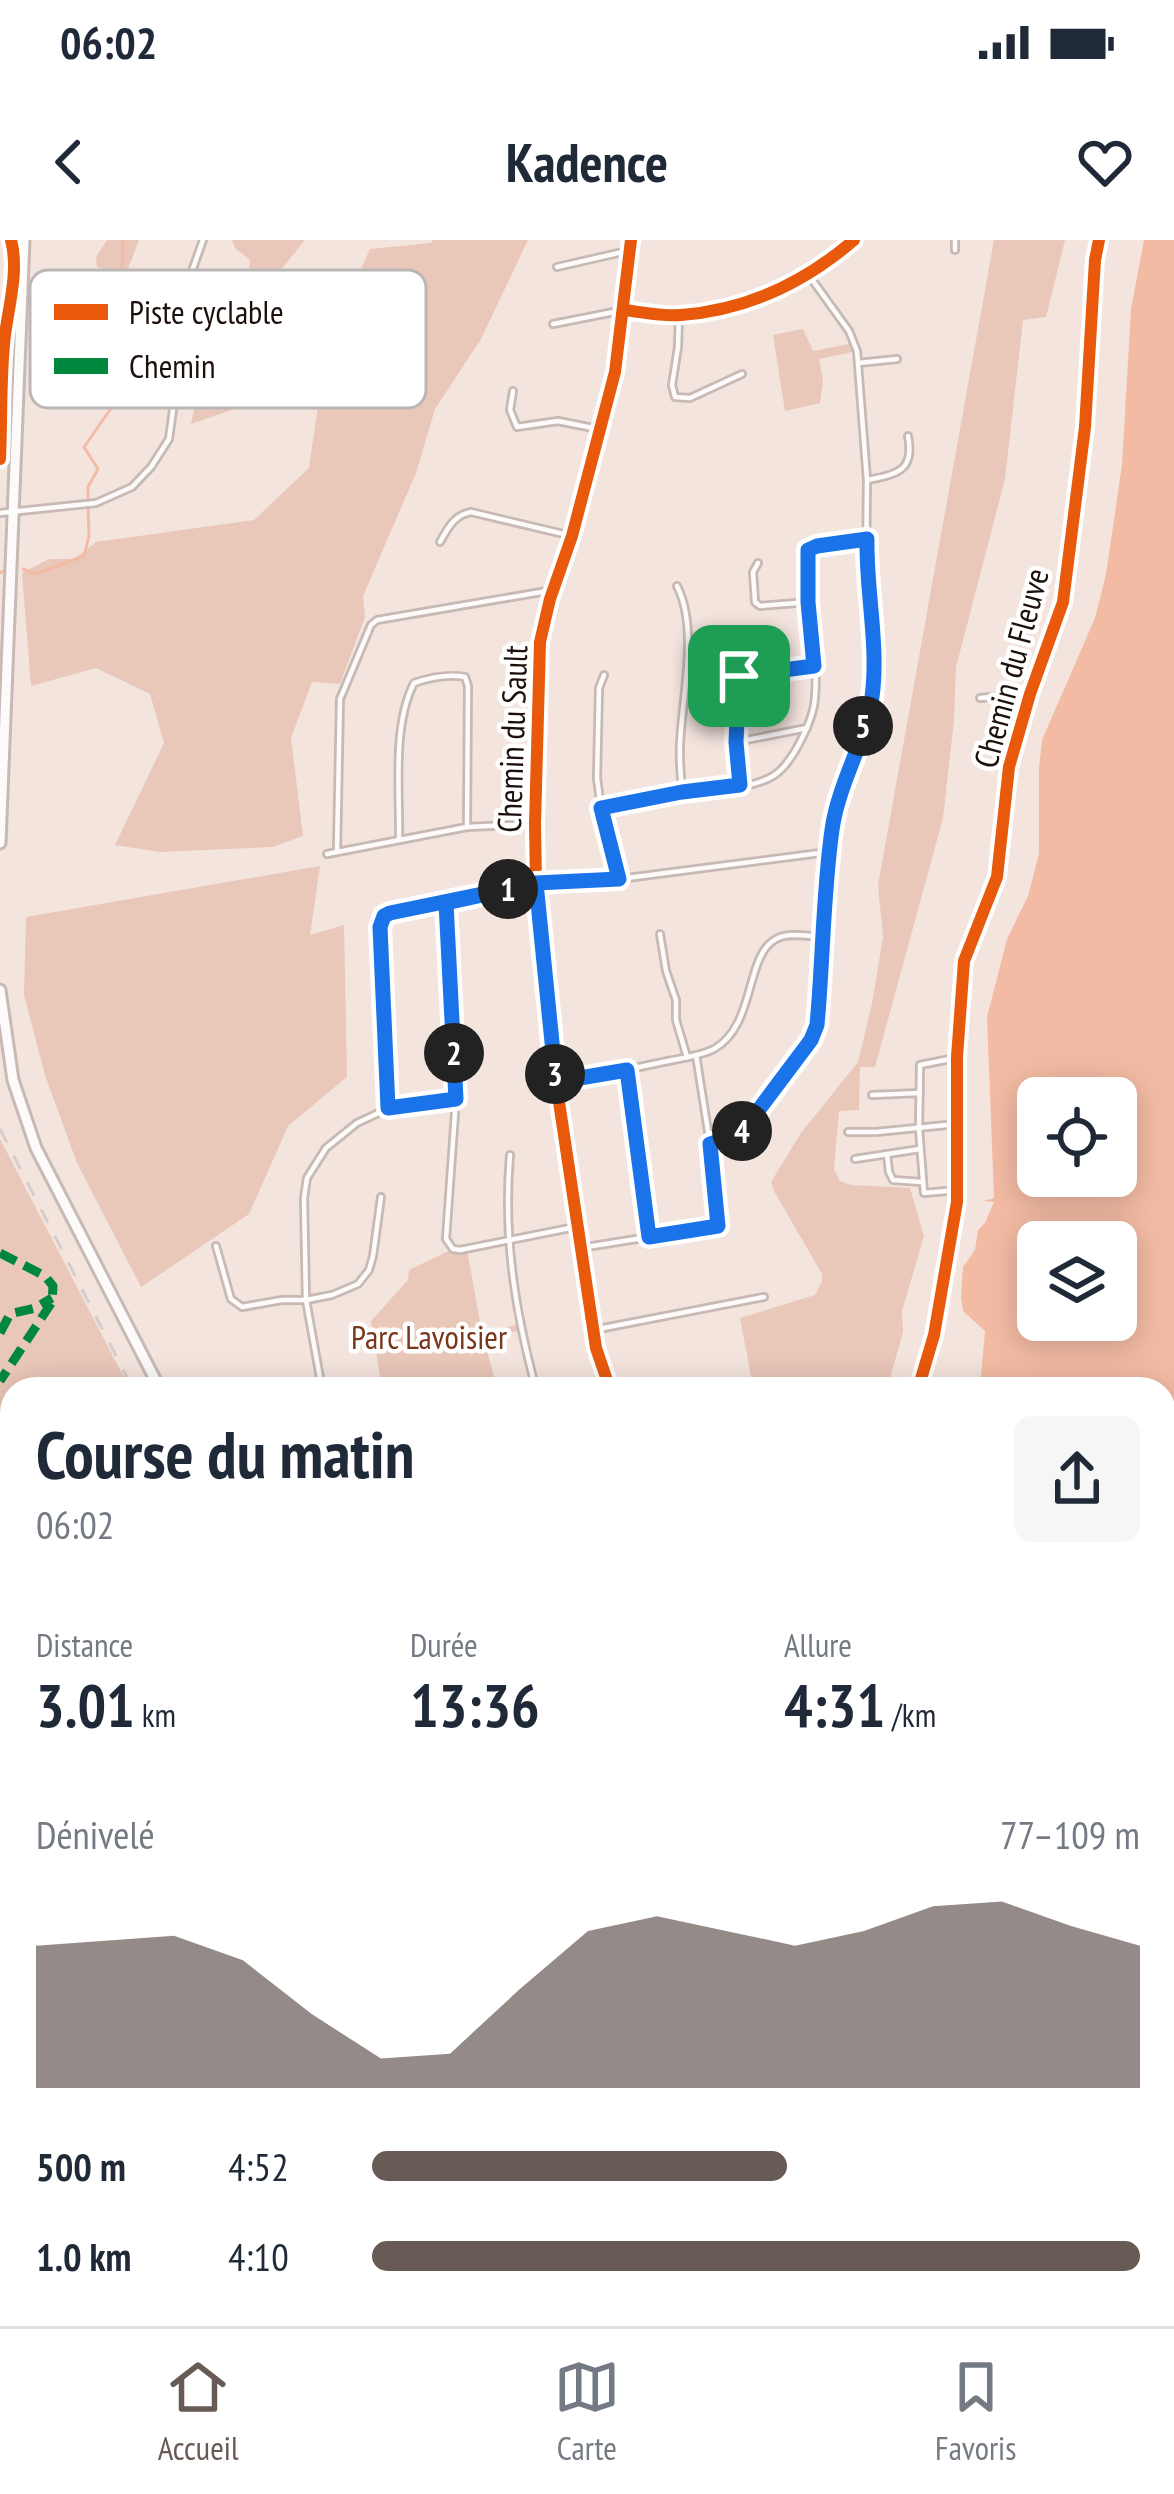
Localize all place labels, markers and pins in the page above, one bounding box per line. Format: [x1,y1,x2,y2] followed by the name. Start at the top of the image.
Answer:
[688,625,790,727] pin
[833,696,893,756] pin: 5
[478,859,538,919] pin: 1
[424,1023,484,1083] pin: 2
[525,1044,585,1104] pin: 3
[712,1101,772,1161] pin: 4

